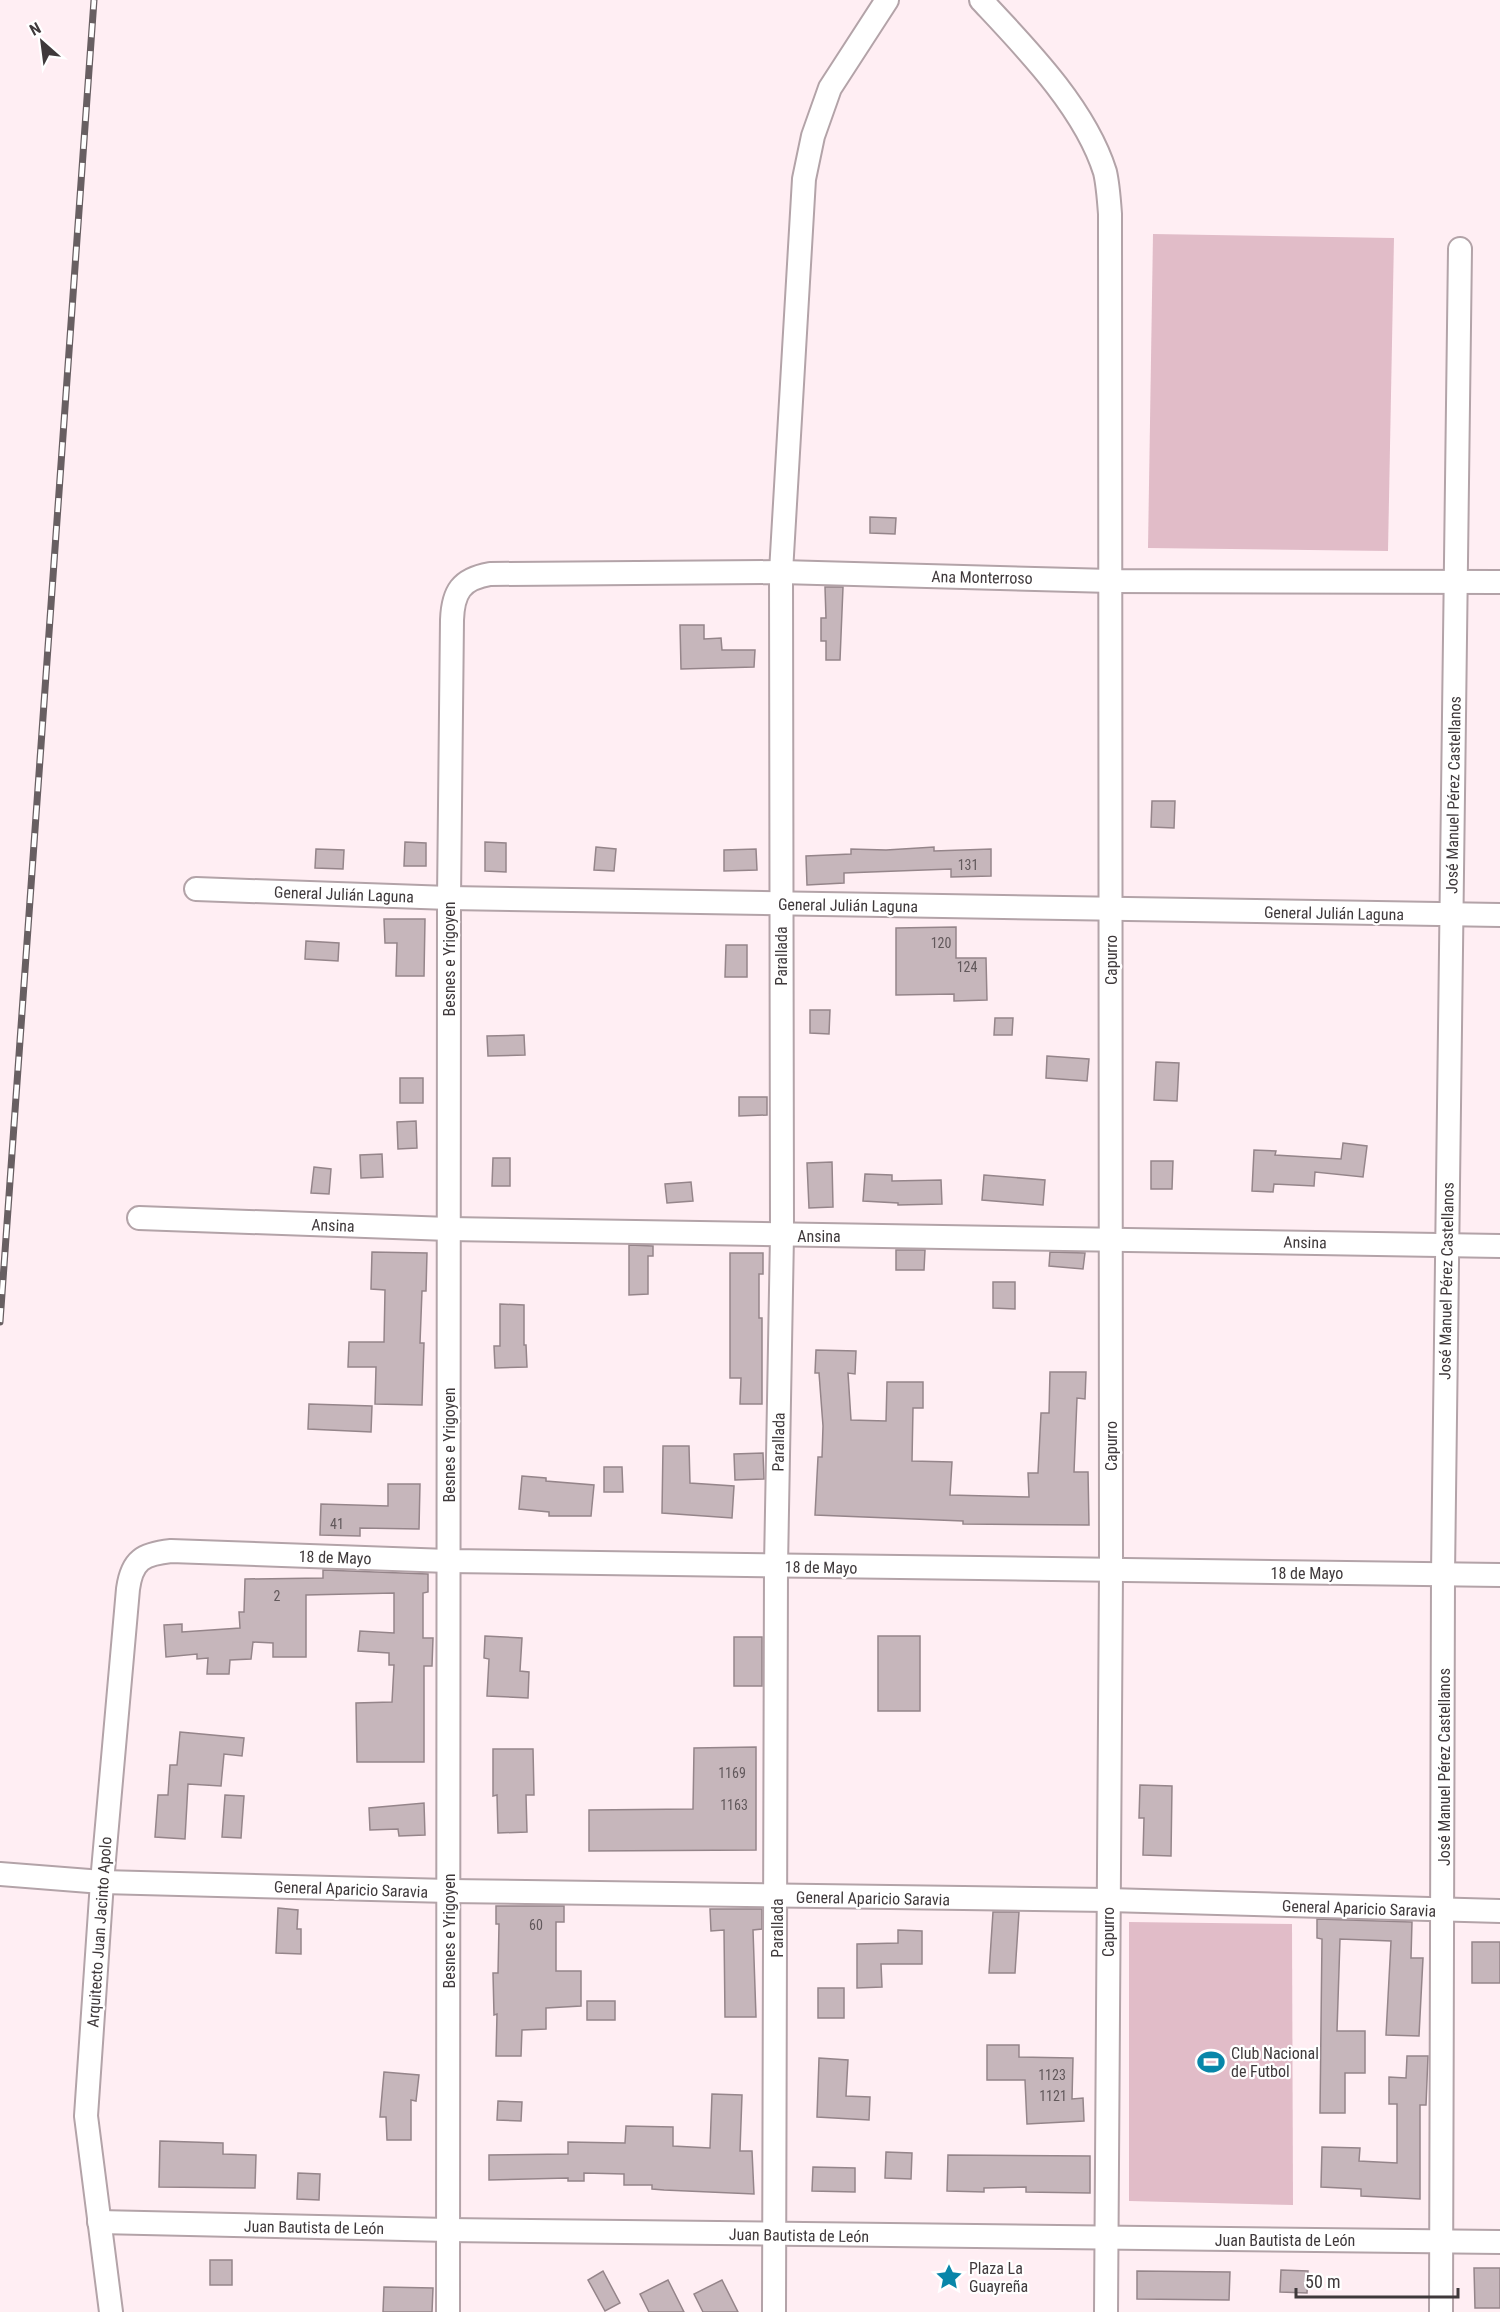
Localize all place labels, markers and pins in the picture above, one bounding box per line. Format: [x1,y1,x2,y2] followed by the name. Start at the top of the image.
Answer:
[1231,2044,1319,2081] place label: Club Nacional de Futbol
[1196,2047,1226,2077] sports icon: Club Nacional de Futbol
[969,2259,1028,2296] place label: Plaza La Guayreña
[934,2262,964,2292] place icon: Plaza La Guayreña

